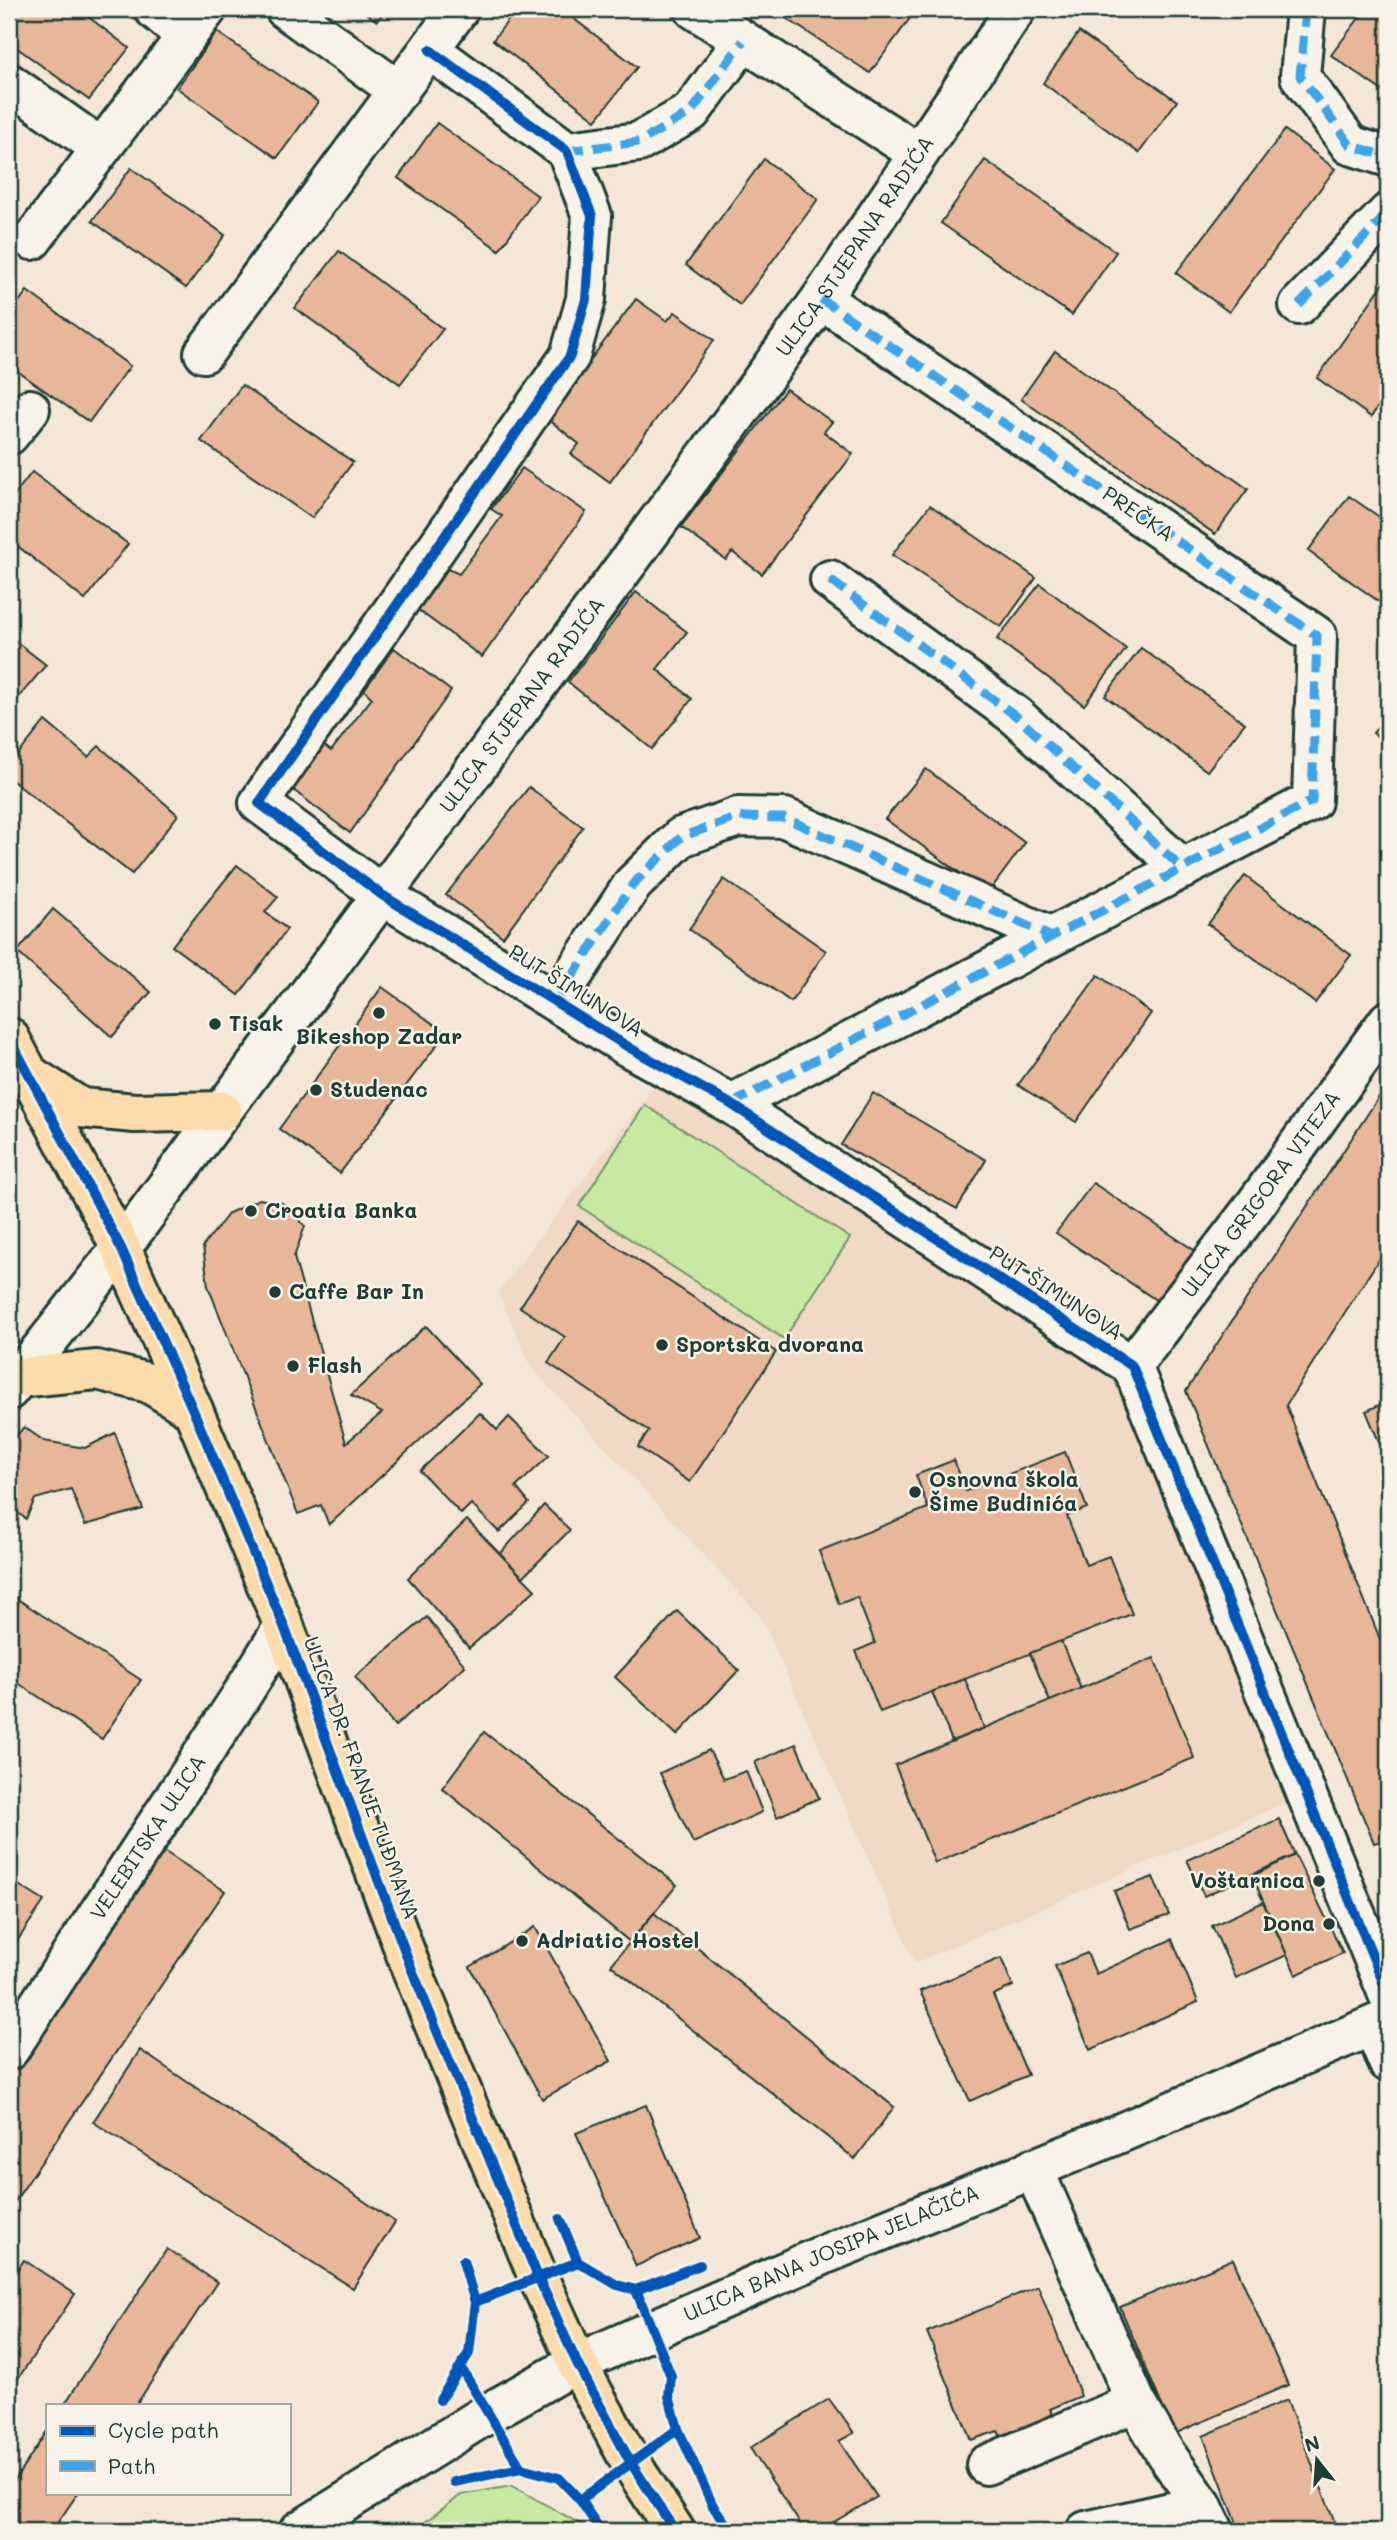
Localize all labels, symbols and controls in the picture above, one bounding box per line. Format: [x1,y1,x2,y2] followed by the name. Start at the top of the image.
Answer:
[769,130,939,361] street label: ULICA STJEPANA RADIĆA
[1098,479,1180,546] street label: PREČKA
[433,591,610,817] street label: ULICA STJEPANA RADIĆA
[504,937,649,1042] street label: PUT ŠIMUNOVA
[371,1005,387,1021] marker: Bikeshop Zadar
[229,1009,283,1036] place label: Tisak
[207,1016,223,1032] marker: Tisak
[296,1022,462,1049] place label: Bikeshop Zadar
[330,1075,428,1102] place label: Studenac
[308,1082,324,1098] marker: Studenac
[1175,1085,1346,1302] street label: ULICA GRIGORA VITEZA
[265,1196,417,1223] place label: Croatia Banka
[243,1203,259,1219] marker: Croatia Banka
[985,1238,1129,1345] street label: PUT ŠIMUNOVA
[289,1277,424,1304] place label: Caffe Bar In
[267,1284,283,1300] marker: Caffe Bar In
[676,1330,864,1357] place label: Sportska dvorana
[654,1337,670,1353] marker: Sportska dvorana
[307,1351,362,1378] place label: Flash
[285,1358,301,1374] marker: Flash
[929,1465,1079,1516] place label: Osnovna škola Šime Budinića
[907,1484,923,1500] marker: Osnovna škola Šime Budinića
[299,1632,426,1923] street label: ULICA DR. FRANJE TUĐMANA
[83,1749,211,1925] street label: VELEBITSKA ULICA
[1190,1866,1305,1893] place label: Voštarnica
[1311,1873,1327,1889] marker: Voštarnica
[1262,1909,1315,1936] place label: Dona
[1321,1916,1337,1932] marker: Dona
[536,1926,699,1953] place label: Adriatic Hostel
[514,1933,530,1949] marker: Adriatic Hostel
[679,2178,983,2327] street label: ULICA BANA JOSIPA JELAČIĆA
[46,2404,290,2494] legend
[108,2416,218,2443] text: Cycle path
[1282,2424,1352,2494] north arrow
[1301,2429,1322,2457] text: N
[108,2452,155,2479] text: Path

